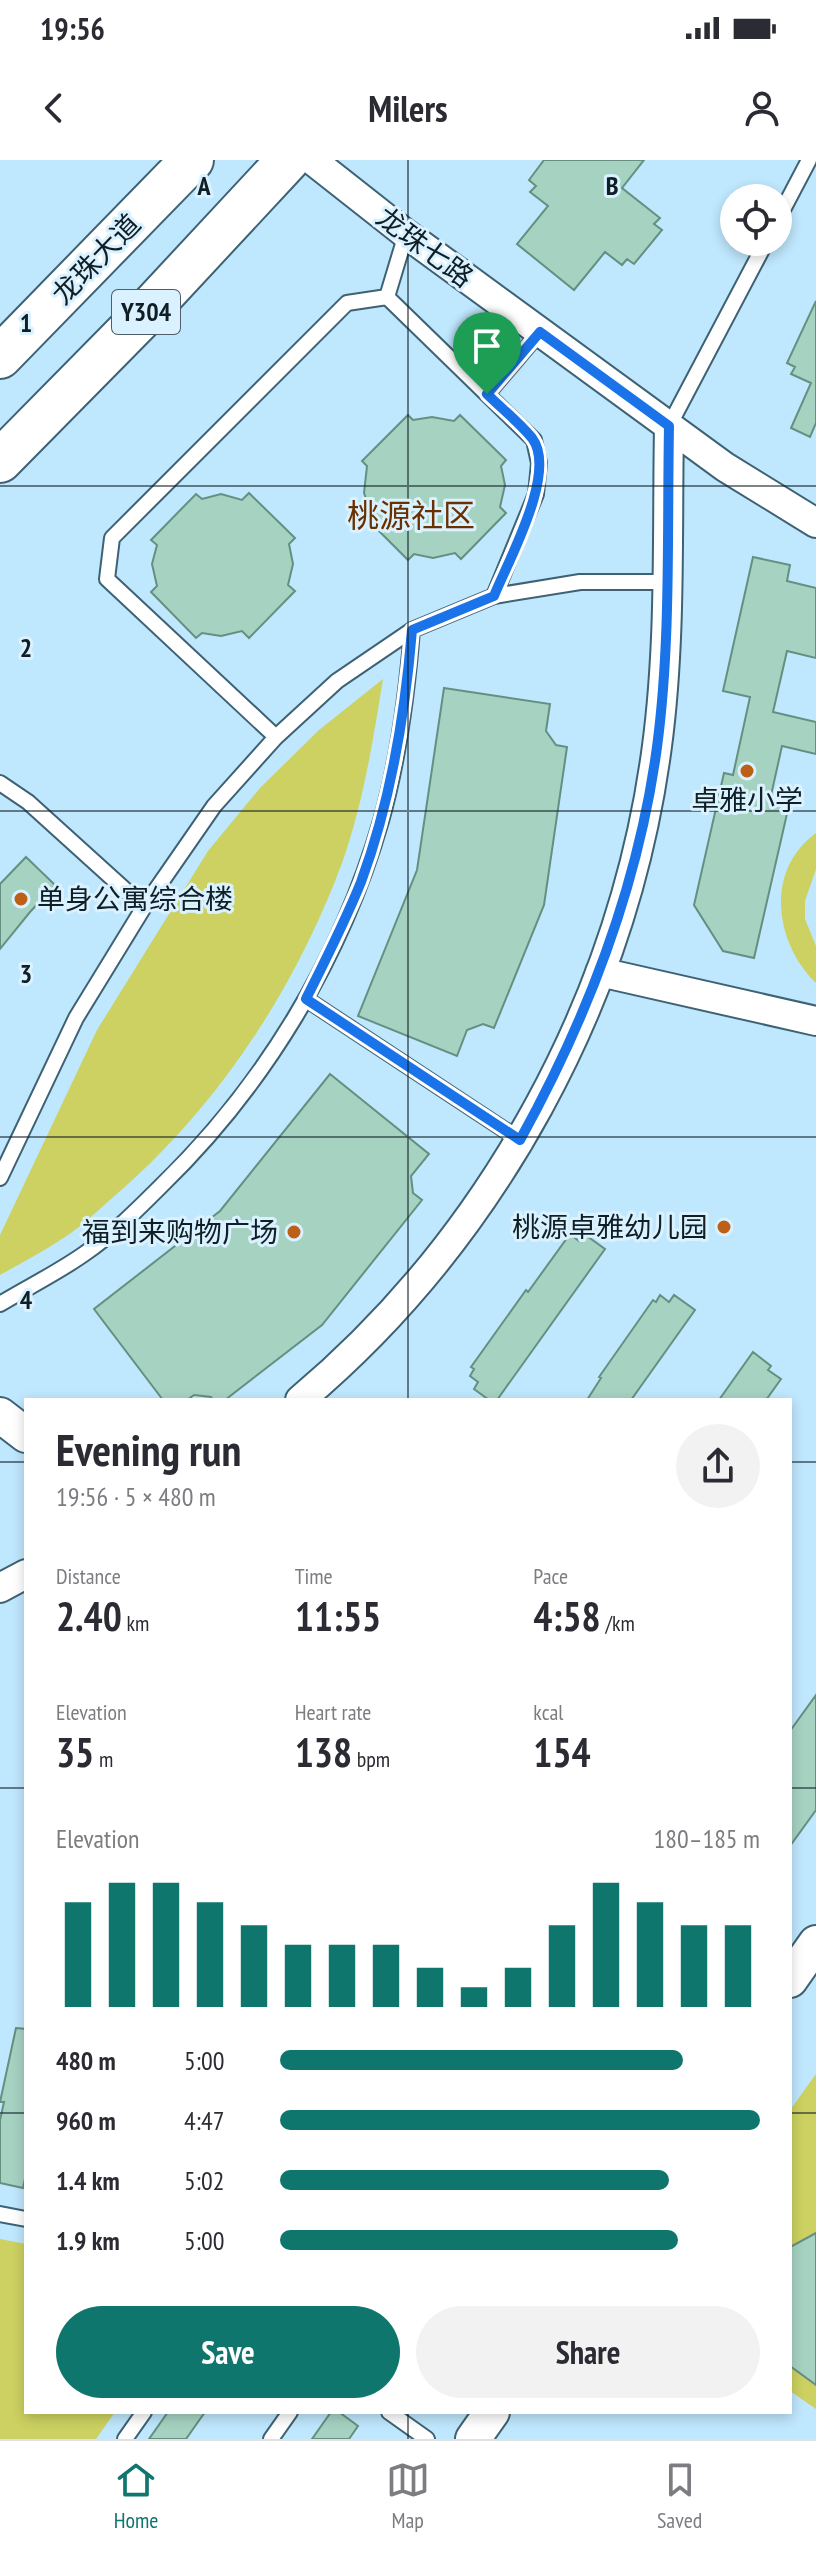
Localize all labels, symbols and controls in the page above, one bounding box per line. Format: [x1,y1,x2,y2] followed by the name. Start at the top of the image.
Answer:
[40,9,105,48] text: 19:56
[368,85,448,132] text: Milers
[32,86,76,130] icon: back
[740,86,784,130] icon: person
[196,169,211,202] text: A
[606,169,619,202] text: B
[720,184,792,256] map controls
[720,184,792,256] button: locate
[369,198,481,295] street label: 龙珠七路
[43,206,148,312] street label: 龙珠大道
[112,290,180,334] road number: Y304
[20,306,32,339] text: 1
[453,312,521,394] pin
[465,324,509,368] icon: arrive
[347,494,475,536] district label: 桃源社区
[20,631,32,664] text: 2
[738,762,756,780] marker: 卓雅小学
[691,781,803,818] place label: 卓雅小学
[37,880,233,917] place label: 单身公寓综合楼
[12,890,30,908] marker: 单身公寓综合楼
[20,957,32,990] text: 3
[512,1208,708,1245] place label: 桃源卓雅幼儿园
[82,1213,278,1250] place label: 福到来购物广场
[715,1218,733,1236] marker: 桃源卓雅幼儿园
[285,1223,303,1241] marker: 福到来购物广场
[20,1283,33,1316] text: 4
[56,1421,241,1478] text: Evening run
[676,1424,760,1508] button: share
[56,1480,216,1513] text: 19:56 · 5 × 480 m
[56,1562,121,1590] text: Distance
[295,1562,333,1590] text: Time
[533,1562,568,1590] text: Pace
[56,1590,122,1642] text: 2.40
[295,1590,381,1642] text: 11:55
[533,1590,601,1642] text: 4:58
[122,1609,149,1637] text: km
[601,1609,635,1637] text: /km
[56,1698,127,1726] text: Elevation
[295,1698,371,1726] text: Heart rate
[533,1698,563,1726] text: kcal
[56,1726,94,1778] text: 35
[295,1726,352,1778] text: 138
[533,1726,591,1778] text: 154
[94,1745,113,1773] text: m
[352,1745,390,1773] text: bpm
[56,1822,139,1855] text: Elevation
[654,1822,760,1855] text: 180–185 m
[56,2044,116,2077] text: 480 m
[184,2044,224,2077] text: 5:00
[56,2104,116,2137] text: 960 m
[184,2104,224,2137] text: 4:47
[56,2164,120,2197] text: 1.4 km
[184,2164,224,2197] text: 5:02
[56,2224,120,2257] text: 1.9 km
[184,2224,224,2257] text: 5:00
[56,2306,400,2398] button: Save
[416,2306,760,2398] button: Share
[114,2458,158,2534] tab: Home
[386,2458,430,2534] tab: Map
[657,2458,702,2534] tab: Saved

